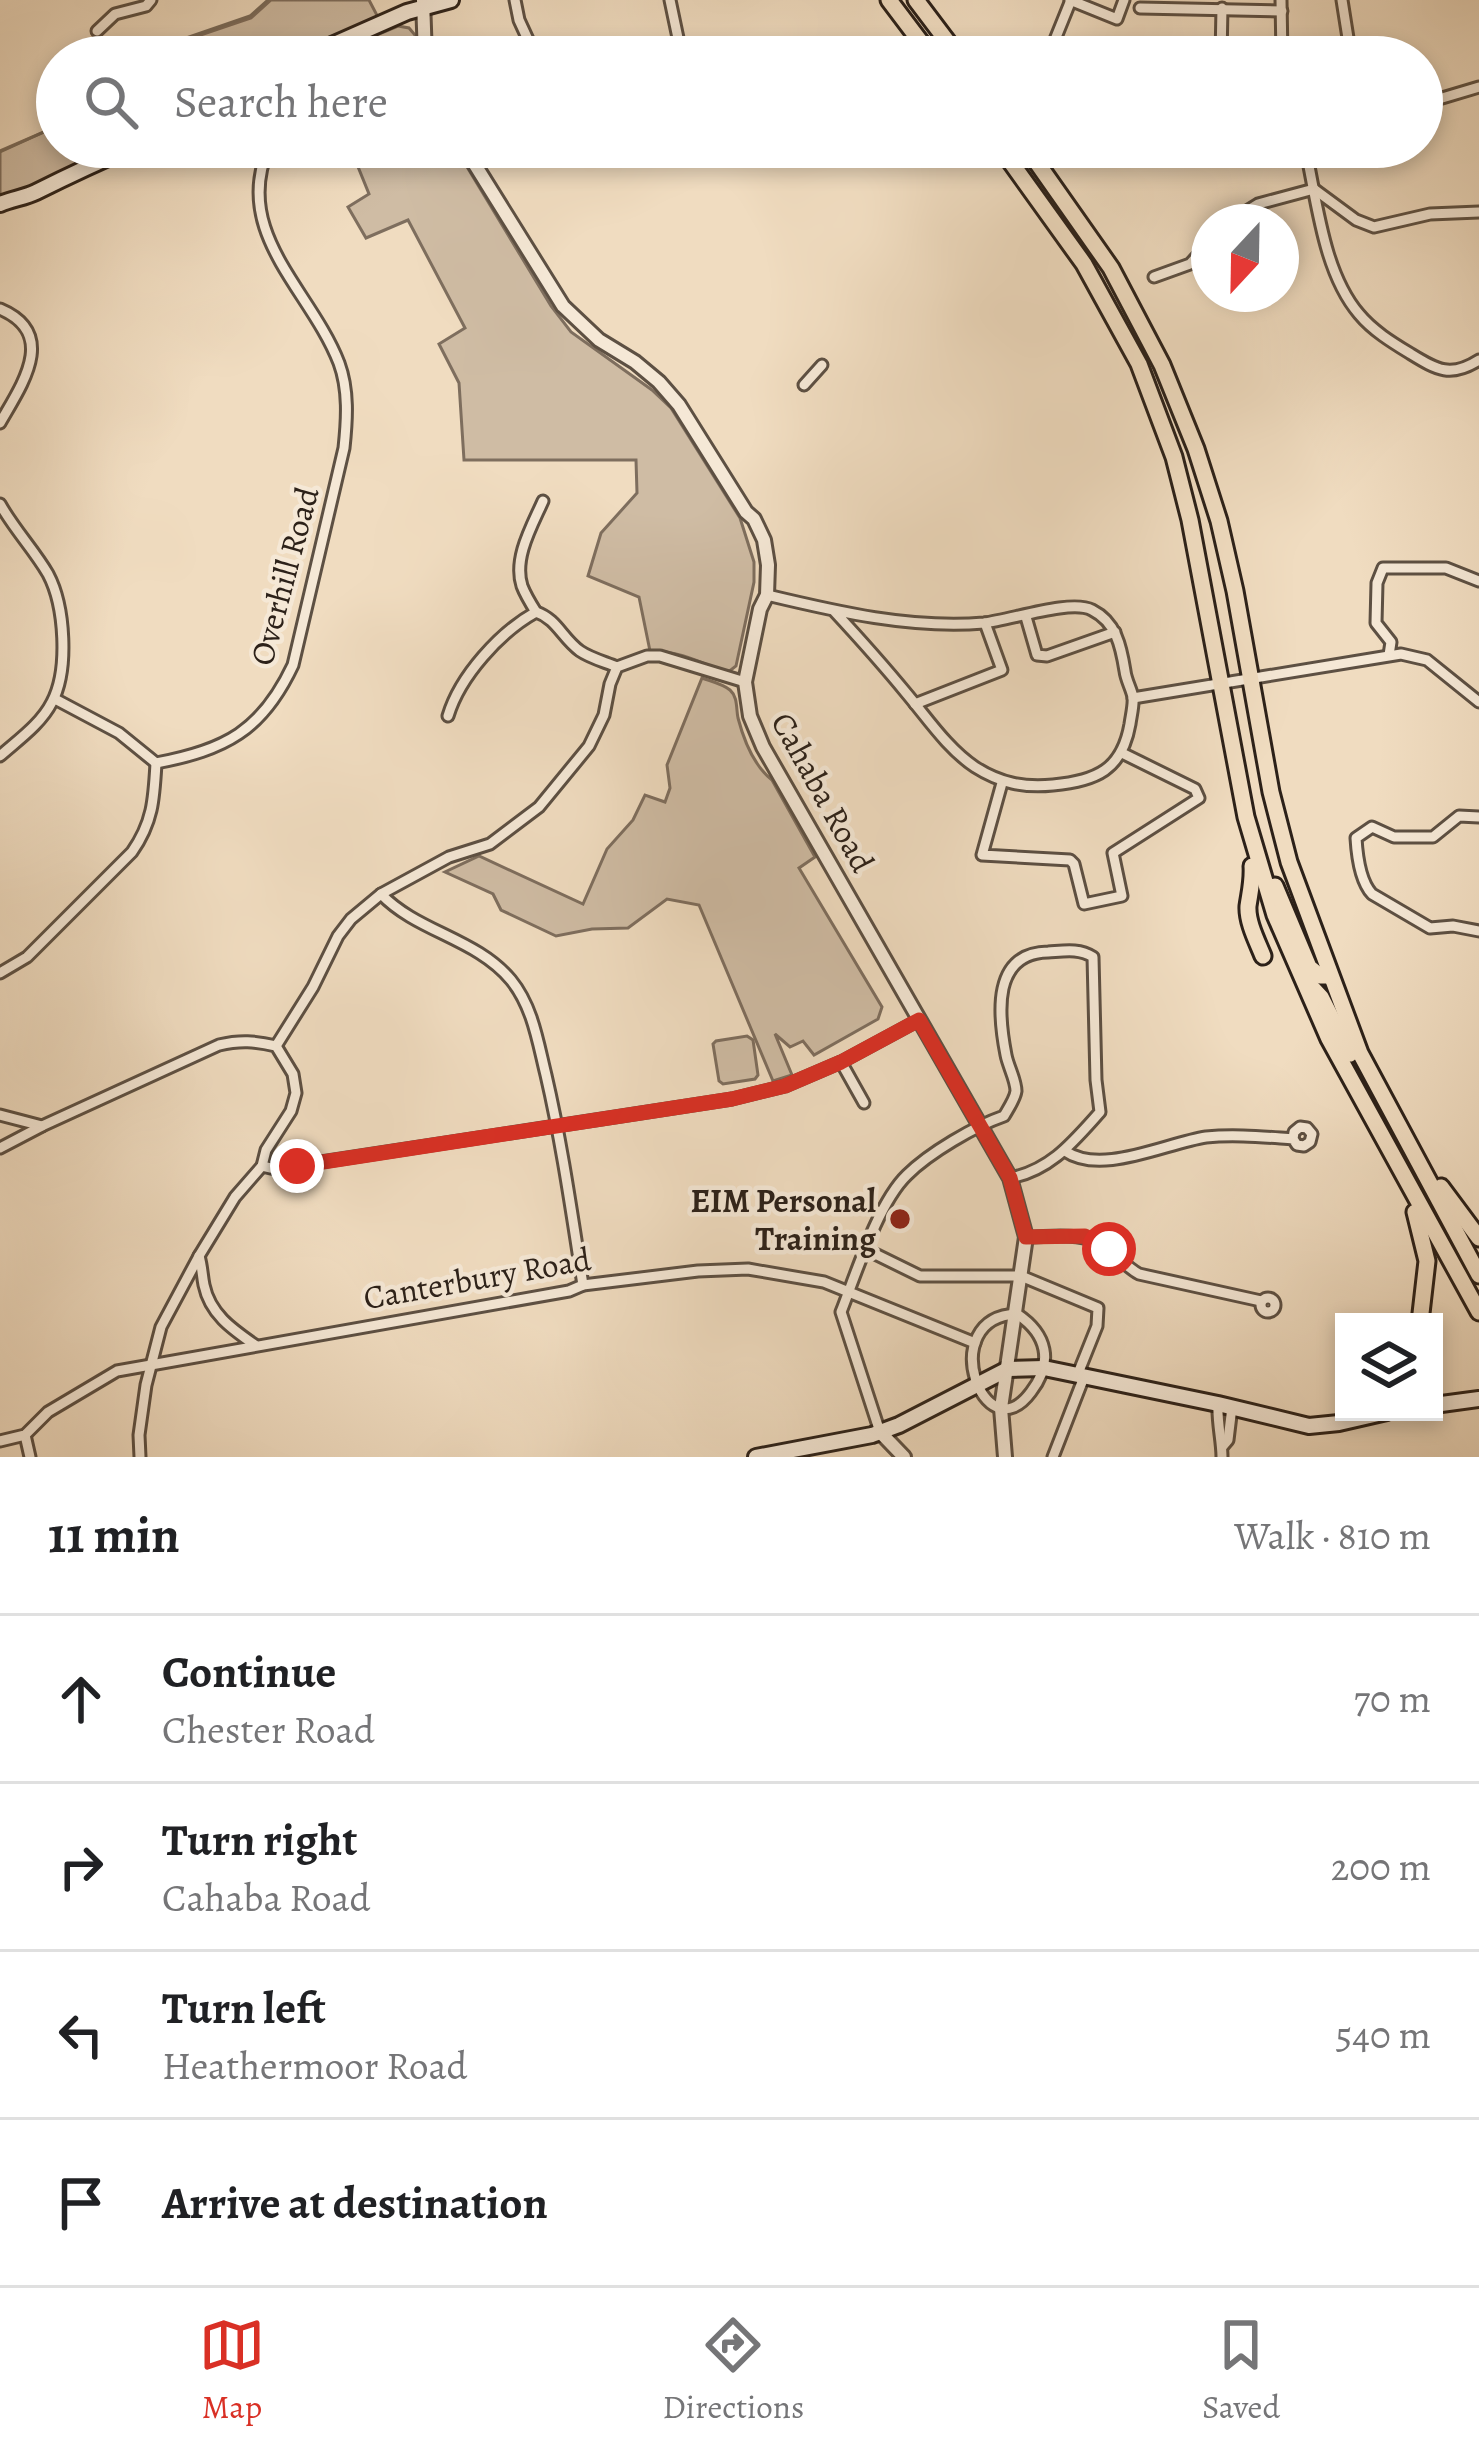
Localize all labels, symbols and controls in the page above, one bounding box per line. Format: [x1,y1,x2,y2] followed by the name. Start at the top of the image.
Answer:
[36,36,1443,168] search box
[78,69,144,135] icon: search
[174,71,388,133] text: Search here
[1191,204,1299,312] north arrow
[239,482,329,670] street label: Overhill Road
[761,704,886,880] street label: Cahaba Road
[270,1139,324,1193] route end
[690,1178,876,1261] place label: EIM Personal Training
[887,1206,913,1232] marker: EIM Personal Training
[1082,1222,1136,1276] route start
[360,1236,594,1320] street label: Canterbury Road
[1335,1313,1443,1421] map controls
[1335,1313,1443,1421] button: layers
[48,1500,180,1570] text: 11 min
[1234,1509,1431,1562] text: Walk · 810 m
[162,1641,336,1703] text: Continue
[48,1666,114,1732] icon: ahead
[1354,1672,1431,1725] text: 70 m
[162,1703,375,1756] text: Chester Road
[162,1809,357,1871] text: Turn right
[48,1834,114,1900] icon: right
[1331,1840,1431,1893] text: 200 m
[162,1871,371,1924] text: Cahaba Road
[162,1977,326,2039] text: Turn left
[48,2002,114,2068] icon: left
[1336,2008,1431,2061] text: 540 m
[162,2039,468,2092] text: Heathermoor Road
[48,2170,114,2236] icon: arrive
[162,2172,548,2234] text: Arrive at destination
[199,2312,265,2429] tab: Map
[663,2312,804,2429] tab: Directions
[1202,2312,1280,2429] tab: Saved

